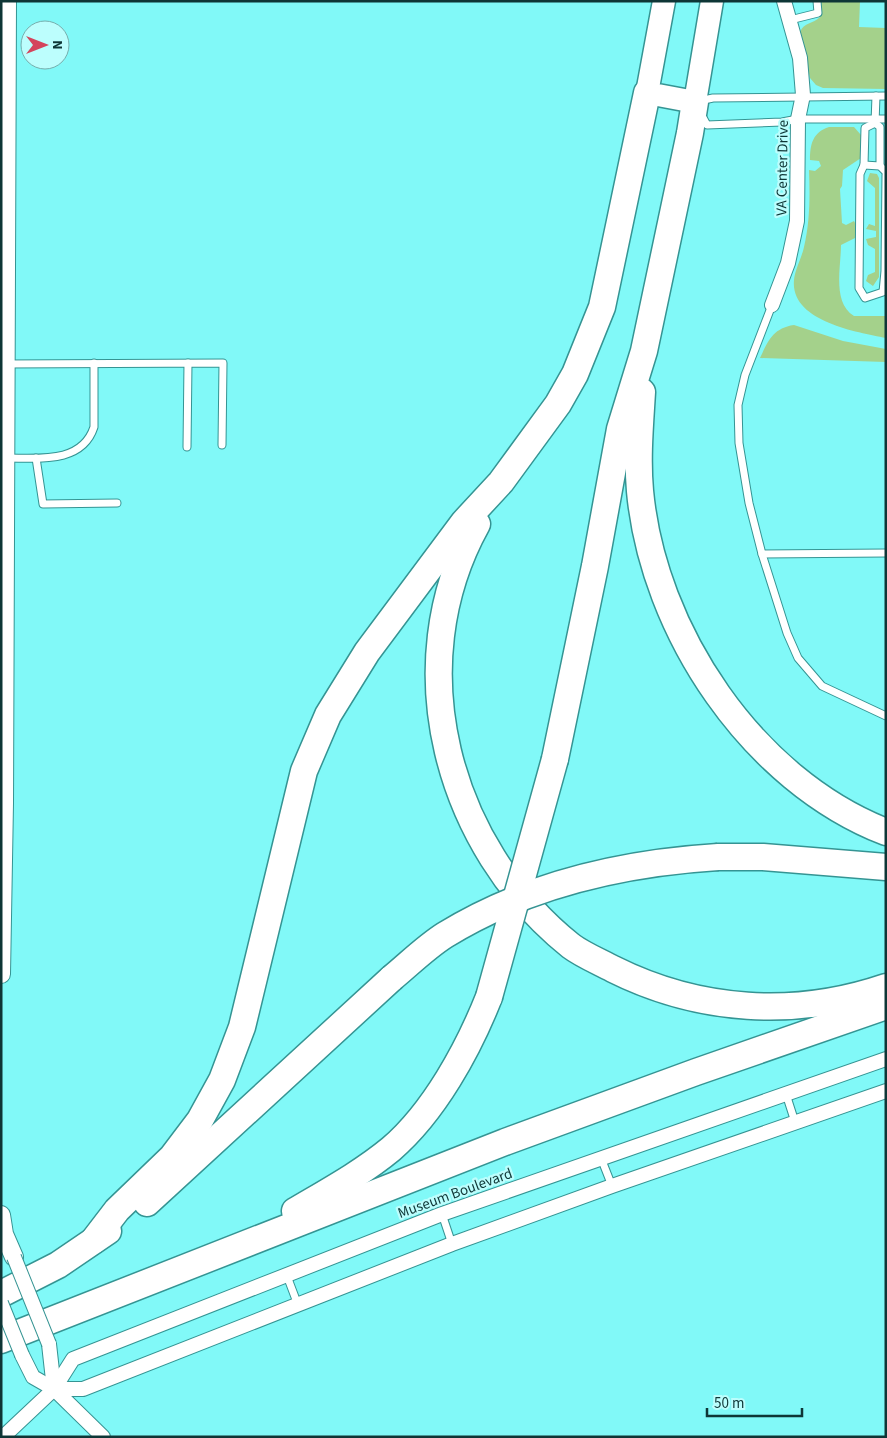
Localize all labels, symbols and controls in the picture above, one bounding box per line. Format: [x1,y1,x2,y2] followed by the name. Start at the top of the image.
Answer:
[20,20,70,70] north arrow
[47,40,67,50] text: N
[771,120,794,216] street label: VA Center Drive
[395,1163,515,1224] street label: Museum Boulevard
[707,1386,802,1418] scale bar
[714,1393,744,1414] text: 50 m

